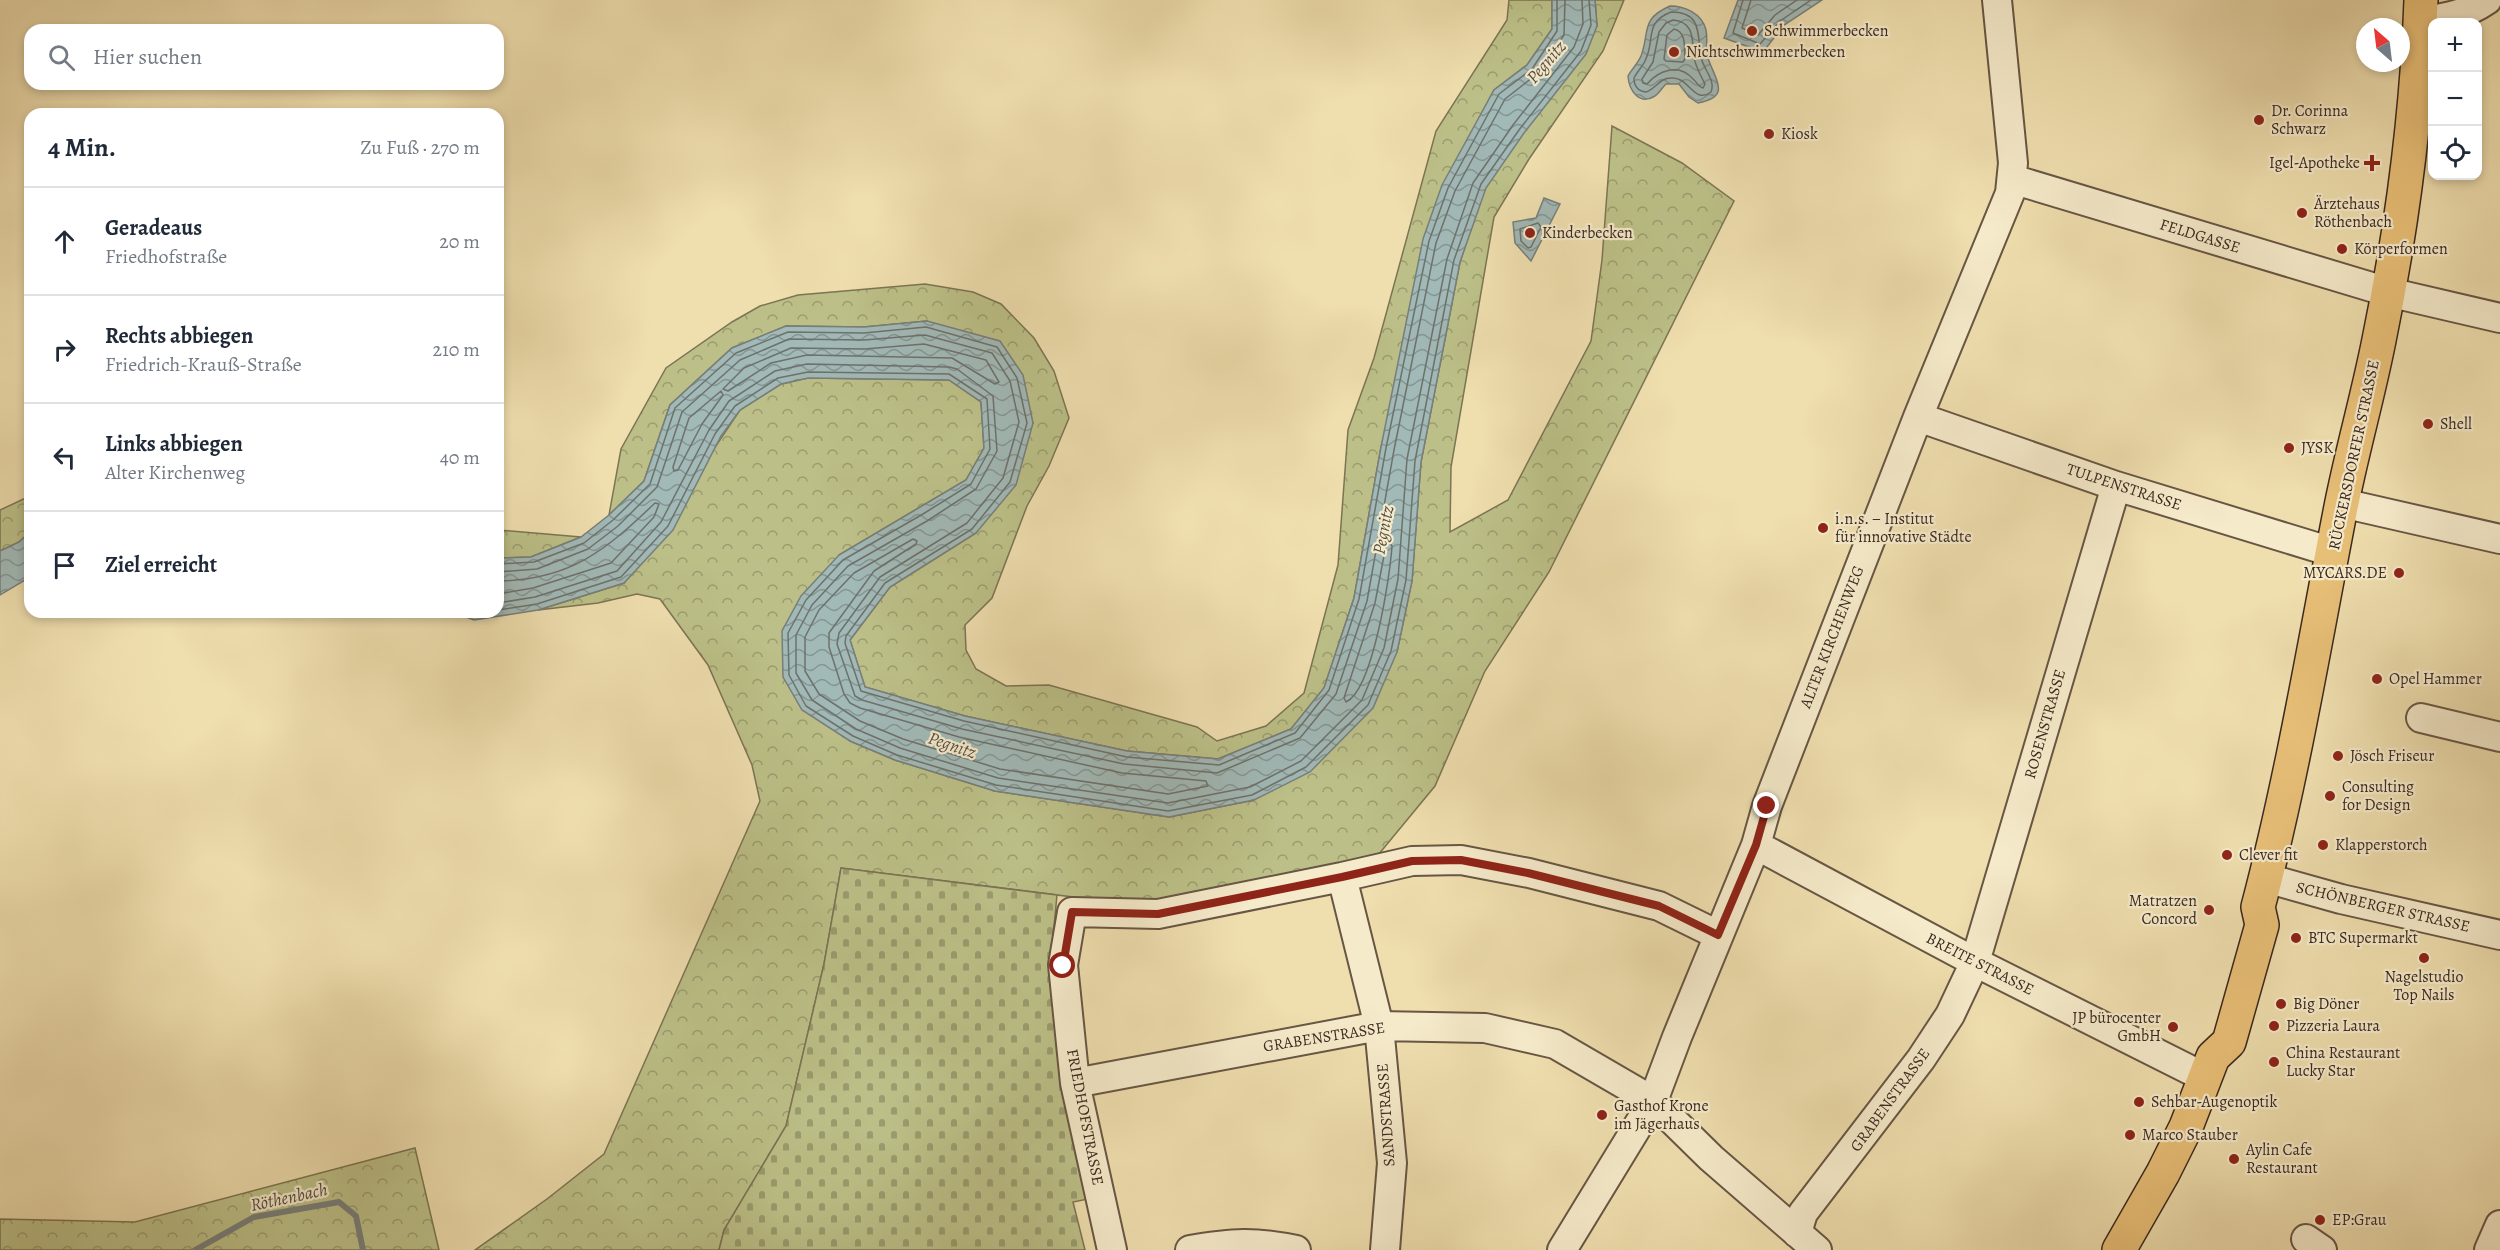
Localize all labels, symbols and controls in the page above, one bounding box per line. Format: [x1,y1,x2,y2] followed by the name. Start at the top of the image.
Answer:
[2356,18,2410,72] north arrow
[2428,18,2482,180] map controls
[2428,18,2482,72] button: +
[1764,20,1889,42] place label: Schwimmerbecken
[24,24,504,90] search box
[1745,24,1759,38] marker: Schwimmerbecken
[1521,35,1572,88] water label: Pegnitz
[45,41,78,74] icon: search
[1686,41,1846,63] place label: Nichtschwimmerbecken
[93,42,202,72] text: Hier suchen
[1667,45,1681,59] marker: Nichtschwimmerbecken
[2428,72,2482,126] button: −
[2271,100,2349,140] place label: Dr. Corinna Schwarz
[2252,113,2266,127] marker: Dr. Corinna Schwarz
[1781,123,1818,145] place label: Kiosk
[2428,126,2482,180] button: locate
[1762,127,1776,141] marker: Kiosk
[48,130,116,165] text: 4 Min.
[360,134,480,161] text: Zu Fuß · 270 m
[2269,152,2360,174] place label: Igel-Apotheke
[2365,156,2379,170] marker: Igel-Apotheke
[2313,193,2392,233] place label: Ärztehaus Röthenbach
[2295,206,2309,220] marker: Ärztehaus Röthenbach
[105,213,202,243] text: Geradeaus
[2157,213,2243,259] street label: FELDGASSE
[1542,222,1633,244] place label: Kinderbecken
[48,225,81,258] icon: ahead
[1523,226,1537,240] marker: Kinderbecken
[439,228,480,255] text: 20 m
[2354,238,2448,260] place label: Körperformen
[2335,242,2349,256] marker: Körperformen
[105,243,227,270] text: Friedhofstraße
[105,321,253,351] text: Rechts abbiegen
[48,333,81,366] icon: right
[432,336,480,363] text: 210 m
[105,351,302,378] text: Friedrich-Krauß-Straße
[2323,358,2385,552] street label: RÜCKERSDORFER STRASSE
[2440,413,2472,435] place label: Shell
[2421,417,2435,431] marker: Shell
[105,429,243,459] text: Links abbiegen
[2301,437,2333,459] place label: JYSK
[48,441,81,474] icon: left
[2282,441,2296,455] marker: JYSK
[440,444,480,471] text: 40 m
[2064,458,2184,516] street label: TULPENSTRASSE
[105,459,245,486] text: Alter Kirchenweg
[1367,503,1400,556] water label: Pegnitz
[1835,508,1972,548] place label: i.n.s. – Institut für innovative Städte
[1816,521,1830,535] marker: i.n.s. – Institut für innovative Städte
[48,549,81,582] icon: arrive
[105,550,217,580] text: Ziel erreicht
[1794,562,1869,712] street label: ALTER KIRCHENWEG
[2303,562,2387,584] place label: MYCARS.DE
[2392,566,2406,580] marker: MYCARS.DE
[2019,667,2071,781] street label: ROSENSTRASSE
[2389,668,2482,690] place label: Opel Hammer
[2370,672,2384,686] marker: Opel Hammer
[925,726,980,765] water label: Pegnitz
[2350,745,2434,767] place label: Jösch Friseur
[2331,749,2345,763] marker: Jösch Friseur
[2342,776,2414,816] place label: Consulting for Design
[2323,789,2337,803] marker: Consulting for Design
[1753,792,1779,818] route end
[2335,834,2428,856] place label: Klapperstorch
[2316,838,2330,852] marker: Klapperstorch
[2239,844,2298,866] place label: Clever fit
[2220,848,2234,862] marker: Clever fit
[2294,876,2472,938] street label: SCHÖNBERGER STRASSE
[2129,890,2197,930] place label: Matratzen Concord
[2202,903,2216,917] marker: Matratzen Concord
[1922,927,2038,1001] street label: BREITE STRASSE
[2308,927,2418,949] place label: BTC Supermarkt
[2289,931,2303,945] marker: BTC Supermarkt
[2417,951,2431,965] marker: Nagelstudio Top Nails
[1049,952,1075,978] route start
[2384,966,2464,1006] place label: Nagelstudio Top Nails
[2293,993,2359,1015] place label: Big Döner
[2274,997,2288,1011] marker: Big Döner
[2072,1007,2161,1047] place label: JP bürocenter GmbH
[2286,1015,2381,1037] place label: Pizzeria Laura
[1262,1017,1386,1057] street label: GRABENSTRASSE
[2267,1019,2281,1033] marker: Pizzeria Laura
[2166,1020,2180,1034] marker: JP bürocenter GmbH
[2286,1042,2400,1082] place label: China Restaurant Lucky Star
[1845,1044,1935,1156] street label: GRABENSTRASSE
[1061,1047,1109,1187] street label: FRIEDHOFSTRASSE
[2267,1055,2281,1069] marker: China Restaurant Lucky Star
[1371,1063,1401,1167] street label: SANDSTRASSE
[2151,1091,2277,1113] place label: Sehbar-Augenoptik
[1614,1095,1709,1135] place label: Gasthof Krone im Jägerhaus
[2132,1095,2146,1109] marker: Sehbar-Augenoptik
[1595,1108,1609,1122] marker: Gasthof Krone im Jägerhaus
[2142,1124,2238,1146] place label: Marco Stauber
[2123,1128,2137,1142] marker: Marco Stauber
[2245,1139,2318,1179] place label: Aylin Cafe Restaurant
[2227,1152,2241,1166] marker: Aylin Cafe Restaurant
[248,1177,330,1217] water label: Röthenbach
[2332,1209,2387,1231] place label: EP:Grau
[2313,1213,2327,1227] marker: EP:Grau

